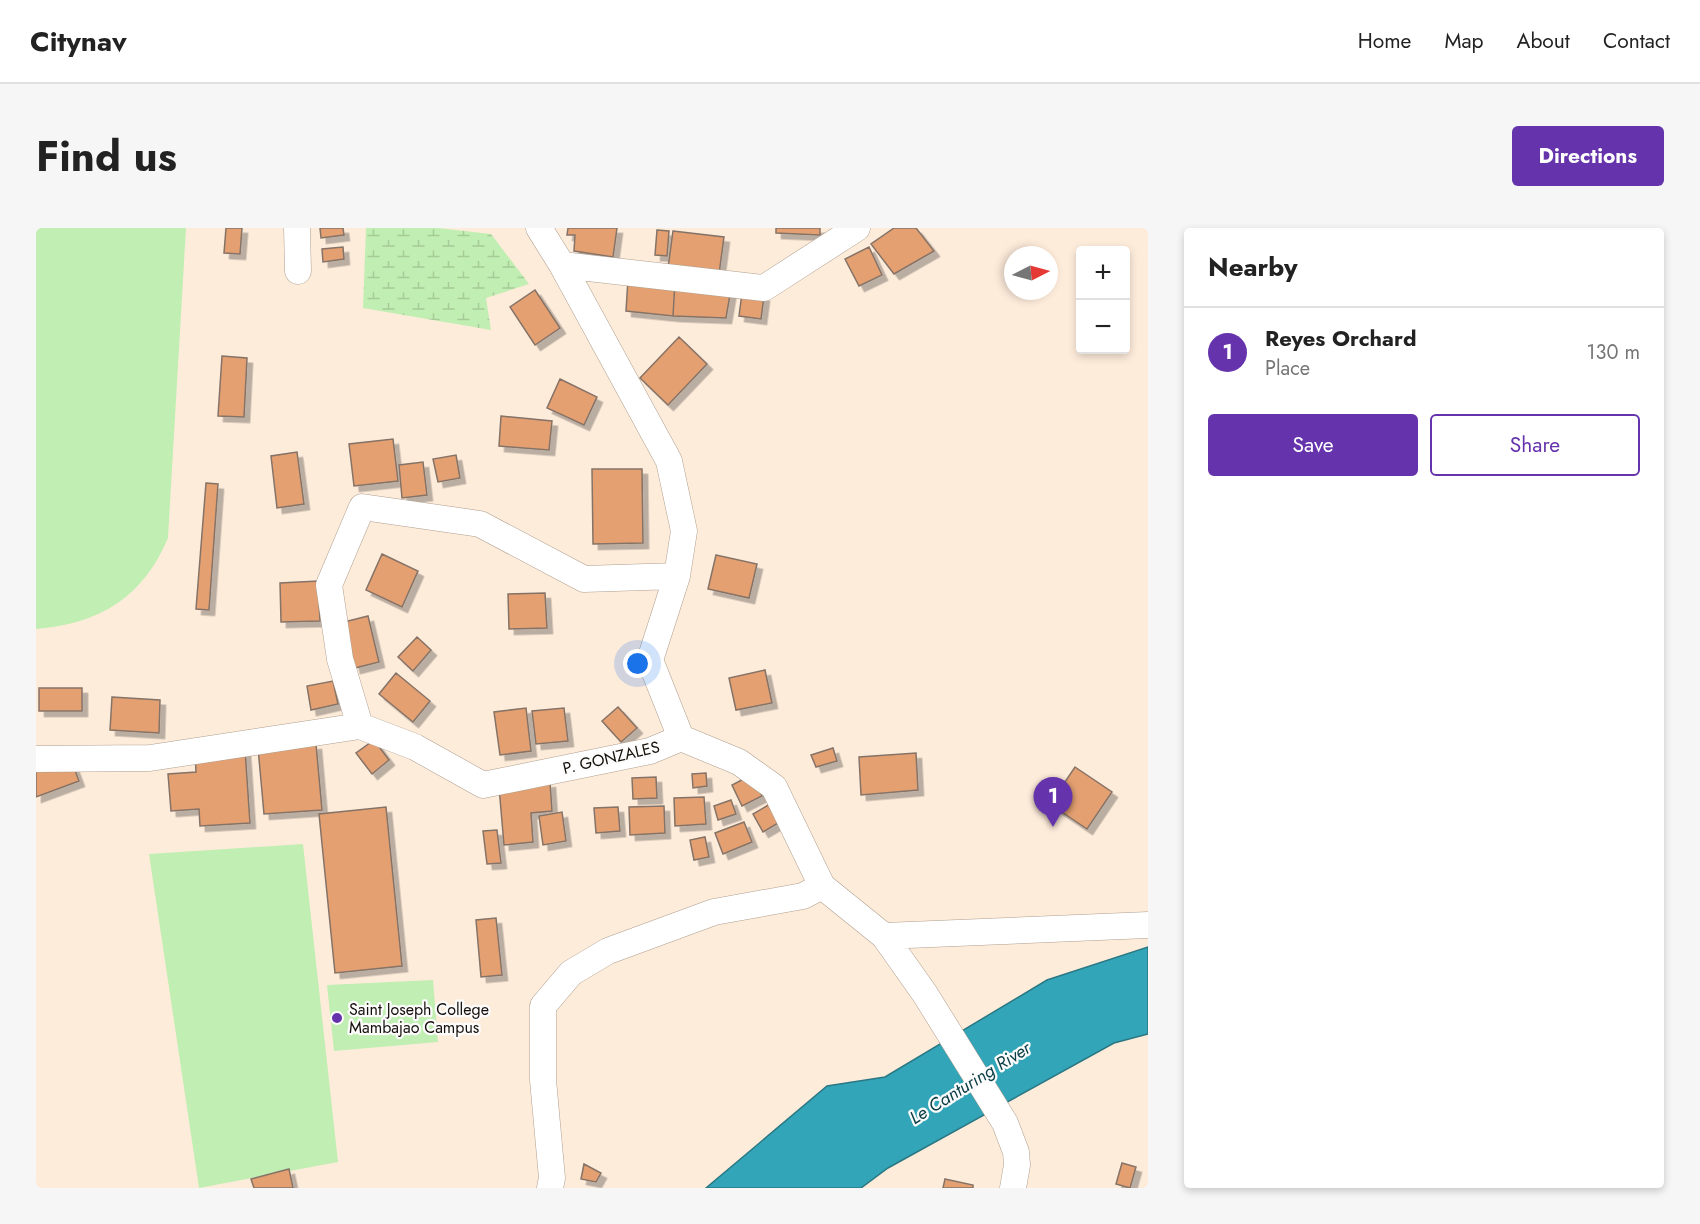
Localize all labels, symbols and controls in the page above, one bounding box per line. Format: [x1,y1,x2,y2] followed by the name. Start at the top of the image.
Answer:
[30,21,127,62] text: Citynav
[1358,26,1411,56] text: Home
[1444,26,1484,56] text: Map
[1517,26,1570,56] text: About
[1603,26,1670,56] text: Contact
[36,126,177,187] text: Find us
[1512,126,1664,186] button: Directions
[1004,246,1058,300] north arrow
[1076,246,1130,354] map controls
[1076,246,1130,300] button: +
[1208,248,1297,286] text: Nearby
[1076,300,1130,354] button: −
[1265,322,1417,354] text: Reyes Orchard
[1222,338,1233,367] text: 1
[1586,338,1640,367] text: 130 m
[1265,354,1310,383] text: Place
[1208,414,1418,476] button: Save
[1430,414,1640,476] button: Share
[623,649,652,678] your location
[560,735,662,780] street label: P. GONZALES
[1034,778,1072,827] pin: 1
[349,998,489,1039] place label: Saint Joseph College Mambajao Campus
[330,1011,344,1025] marker: Saint Joseph College Mambajao Campus
[904,1035,1036,1131] water label: Le Canturing River

